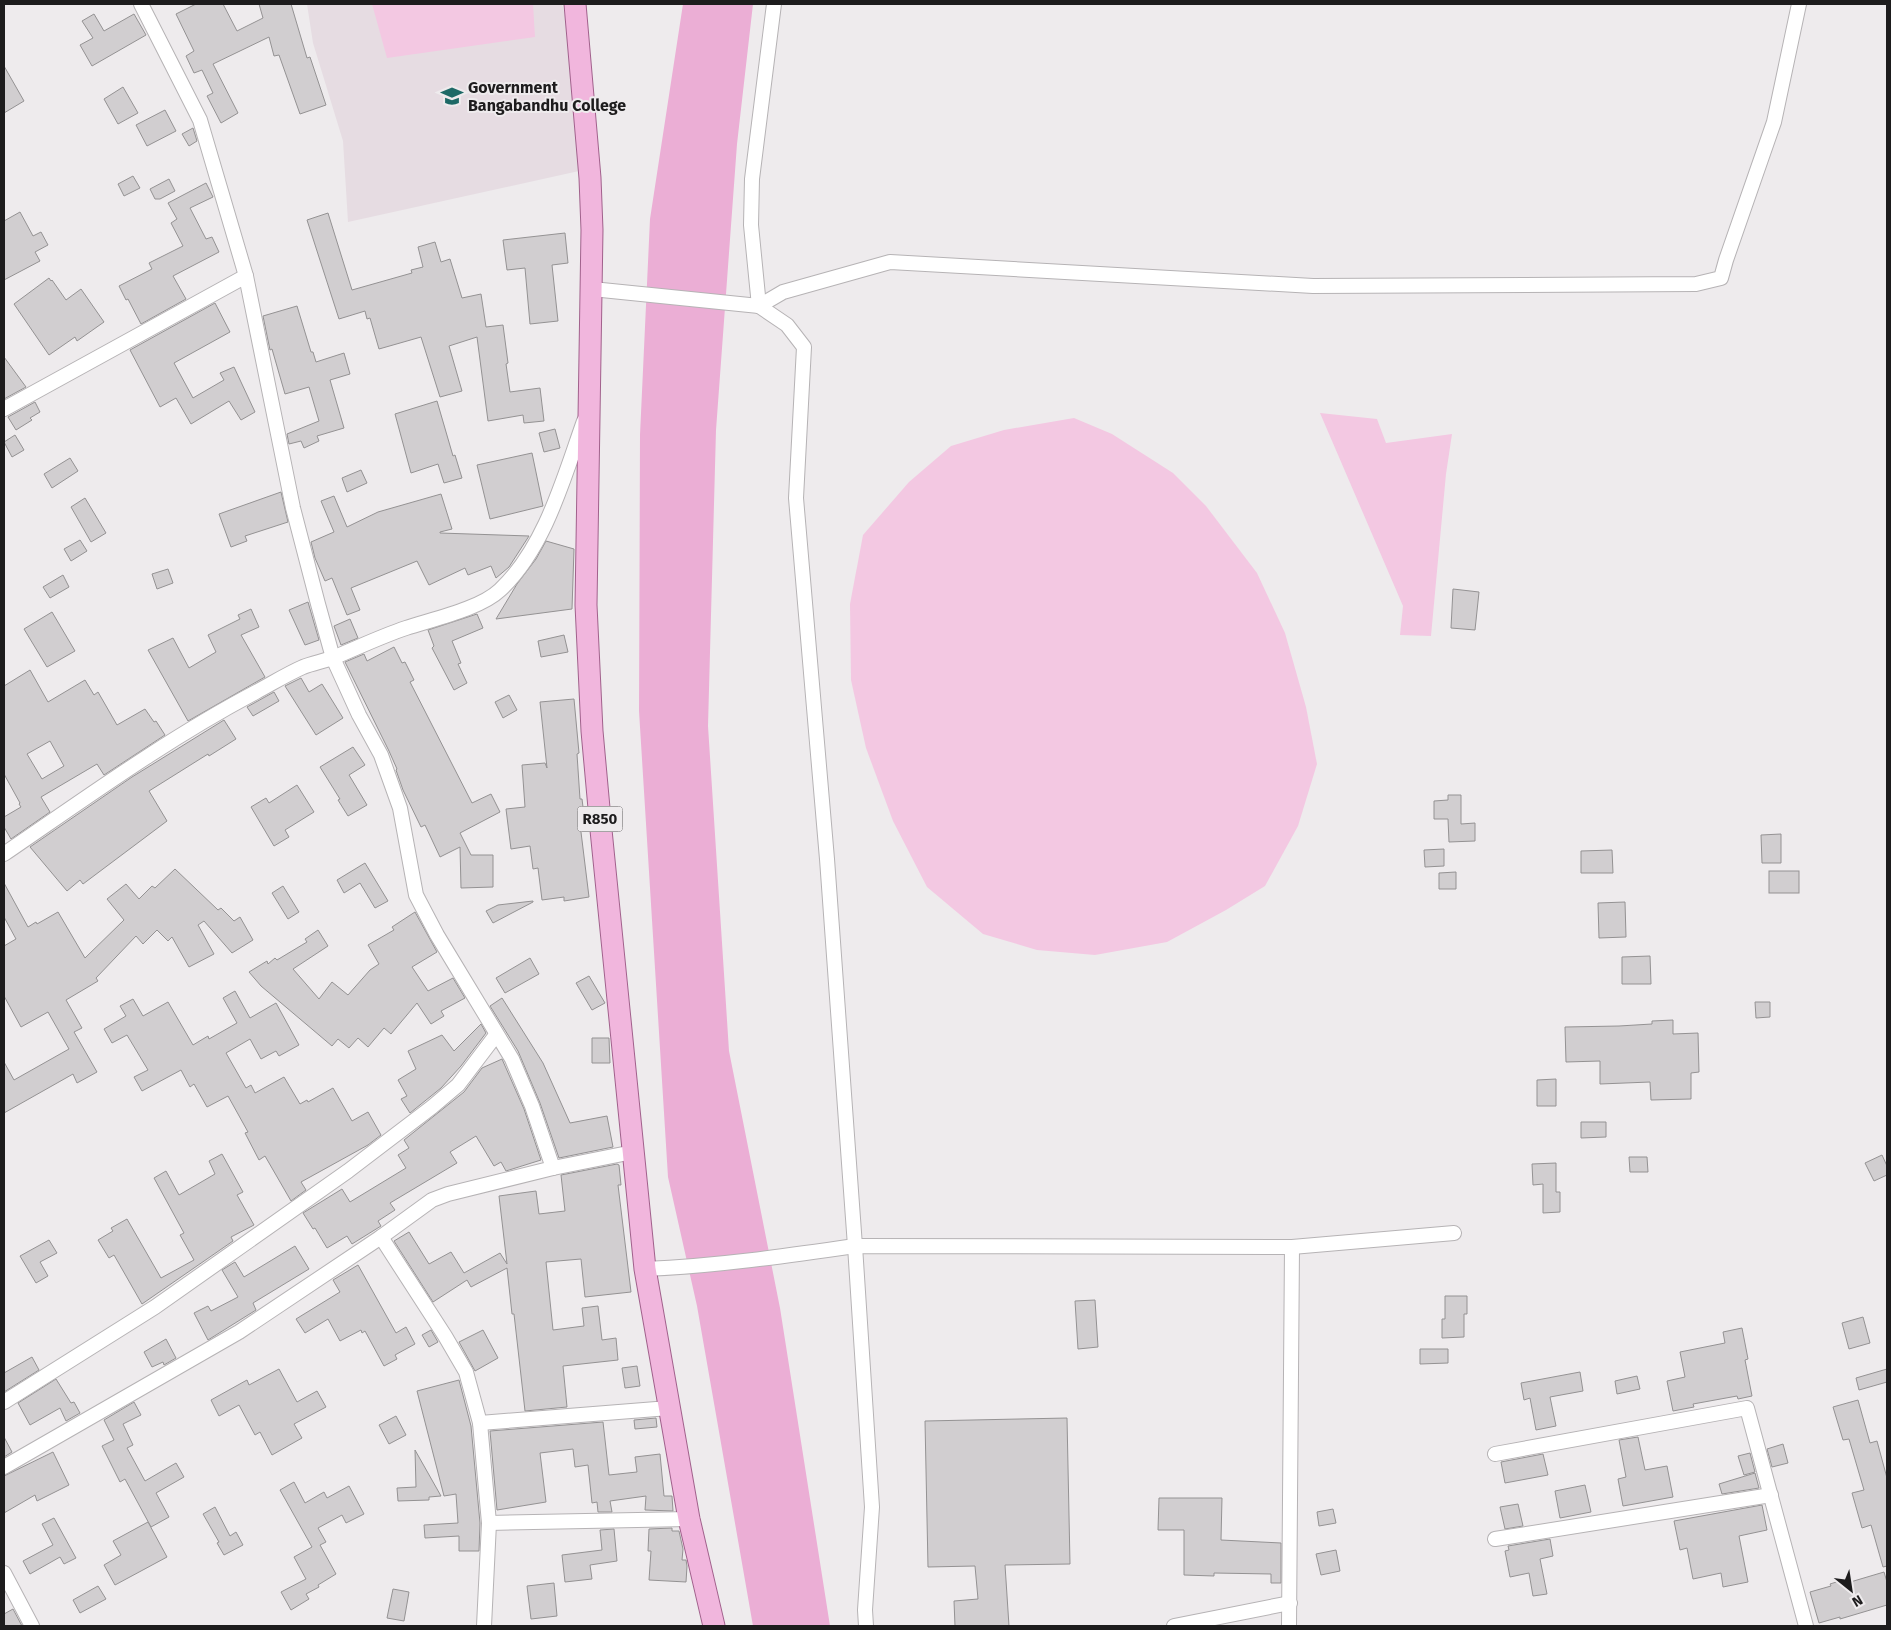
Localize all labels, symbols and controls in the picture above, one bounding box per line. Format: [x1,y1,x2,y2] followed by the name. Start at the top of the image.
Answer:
[468,78,626,115] place label: Government Bangabandhu College
[439,83,465,109] school or university icon: Government Bangabandhu College
[578,806,622,832] road number: R850
[1826,1565,1876,1615] north arrow
[1849,1591,1866,1611] text: N

